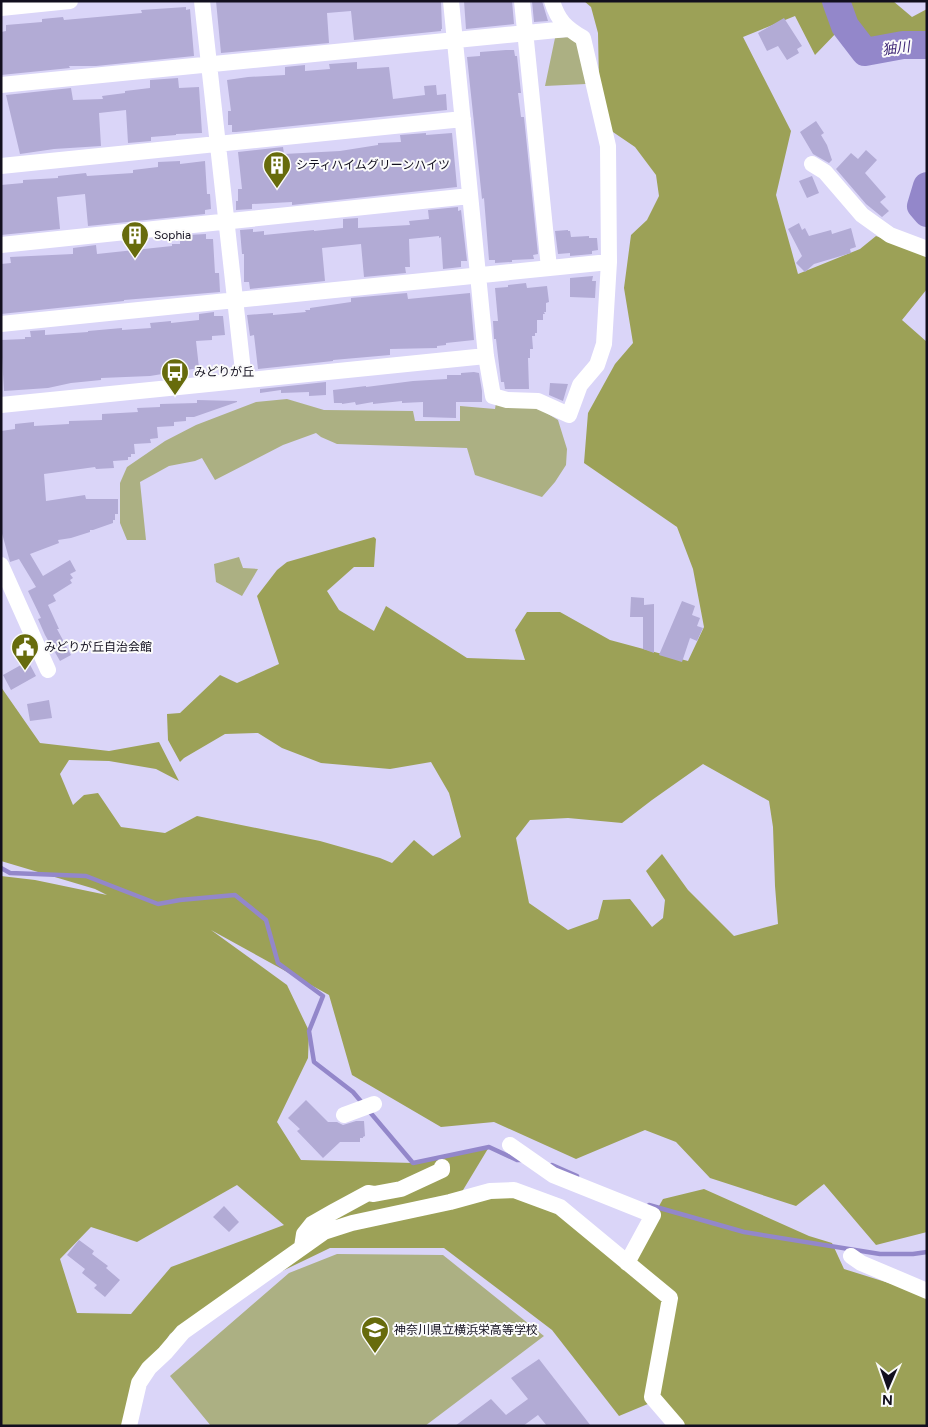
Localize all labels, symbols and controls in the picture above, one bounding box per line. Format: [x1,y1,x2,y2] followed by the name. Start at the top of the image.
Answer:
[881,38,913,59] water label: 㹨川
[262,150,292,189] building icon: シティハイムグリーンハイツ
[296,158,450,172] place label: シティハイムグリーンハイツ
[120,220,150,259] building icon: Sophia
[154,228,191,242] place label: Sophia
[160,357,190,396] bus stop icon: みどりが丘
[194,365,254,379] place label: みどりが丘
[10,632,40,671] public building icon: みどりが丘自治会館
[44,640,152,654] place label: みどりが丘自治会館
[360,1315,390,1354] school or university icon: 神奈川県立横浜栄高等学校
[394,1323,538,1337] place label: 神奈川県立横浜栄高等学校
[863,1362,913,1412] north arrow
[882,1391,893,1408] text: N

